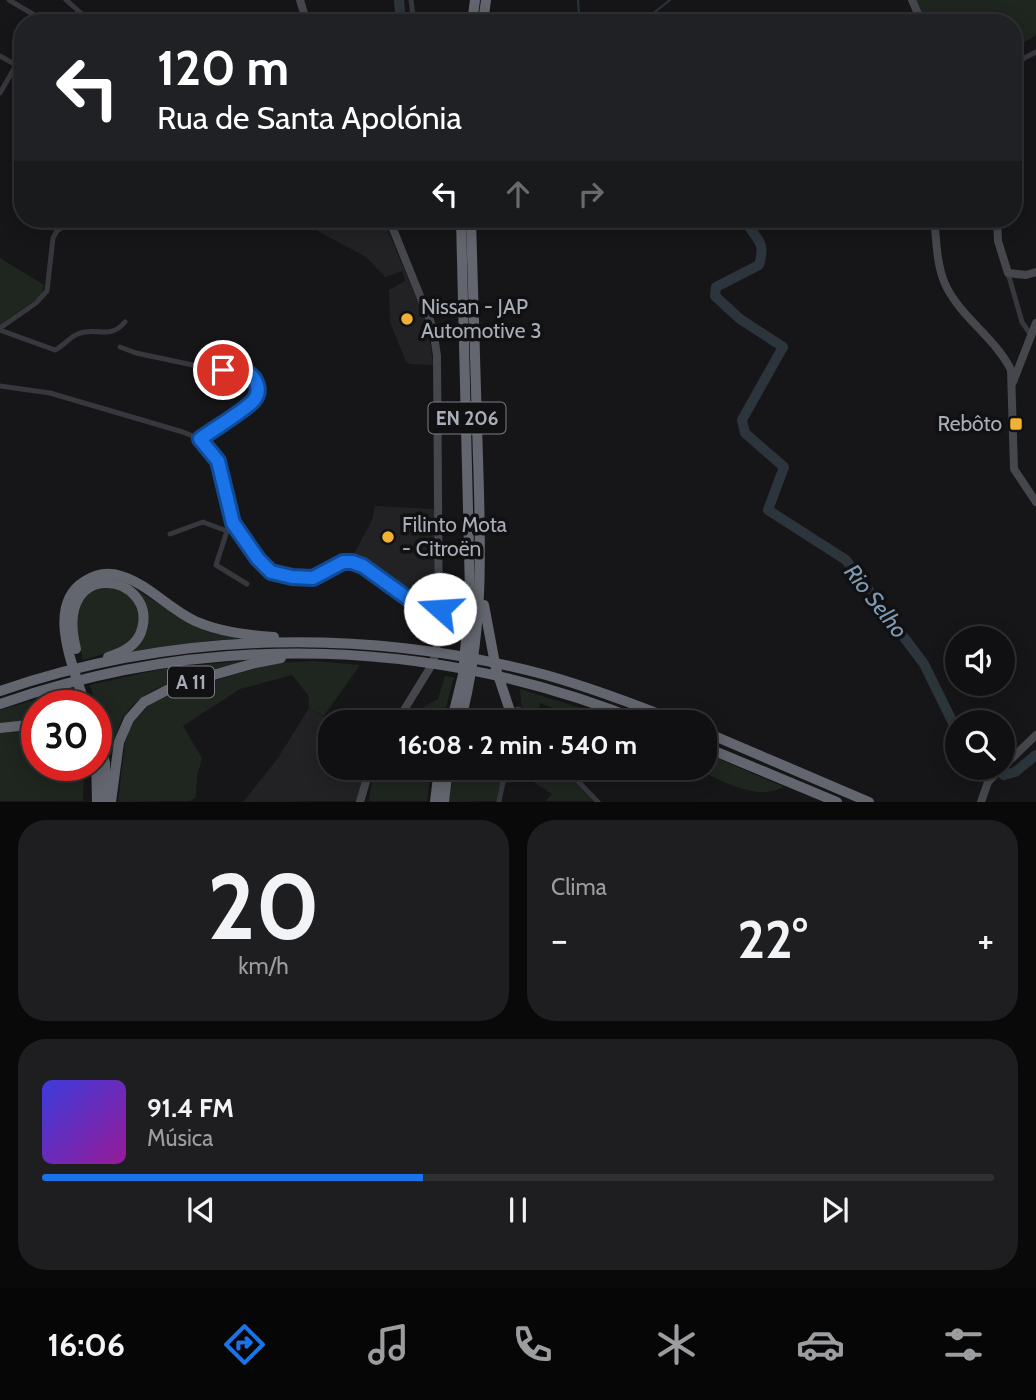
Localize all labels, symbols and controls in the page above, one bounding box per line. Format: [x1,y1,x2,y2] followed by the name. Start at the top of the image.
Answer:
[157,38,289,97] text: 120 m
[42,42,133,133] icon: left
[157,98,462,137] text: Rua de Santa Apolónia
[426,175,464,213] icon: left
[499,175,537,213] icon: ahead
[572,175,610,213] icon: right
[421,294,542,343] place label: Nissan - JAP Automotive 3
[399,311,415,327] marker: Nissan - JAP Automotive 3
[193,340,253,400] pin
[204,351,242,389] icon: arrive
[428,402,505,434] road number: EN 206
[937,411,1002,436] place label: Rebôto
[1008,416,1024,432] marker: Rebôto
[402,512,507,561] place label: Filinto Mota - Citroën
[380,529,396,545] marker: Filinto Mota - Citroën
[838,558,914,644] water label: Rio Selho
[403,572,477,646] position arrow
[945,626,1015,780] map controls
[945,626,1015,696] button: sound
[168,666,214,698] road number: A 11
[21,690,112,781] speed limit sign: 30
[945,710,1015,780] button: search
[398,729,637,761] text: 16:08 · 2 min · 540 m
[207,851,320,962] text: 20
[551,873,607,901] text: Clima
[737,908,808,971] text: 22°
[551,916,568,963] text: −
[977,916,994,963] text: +
[238,952,289,980] text: km/h
[147,1092,234,1124] text: 91.4 FM
[147,1124,213,1152] text: Música
[182,1191,220,1229] icon: previous
[499,1191,537,1229] icon: pause
[816,1191,854,1229] icon: next
[220,1320,269,1369] icon: directions
[364,1320,413,1369] icon: music
[508,1320,557,1369] icon: phone
[652,1320,701,1369] icon: climate
[796,1320,845,1369] icon: car
[939,1320,988,1369] icon: filters
[47,1325,125,1364] text: 16:06

